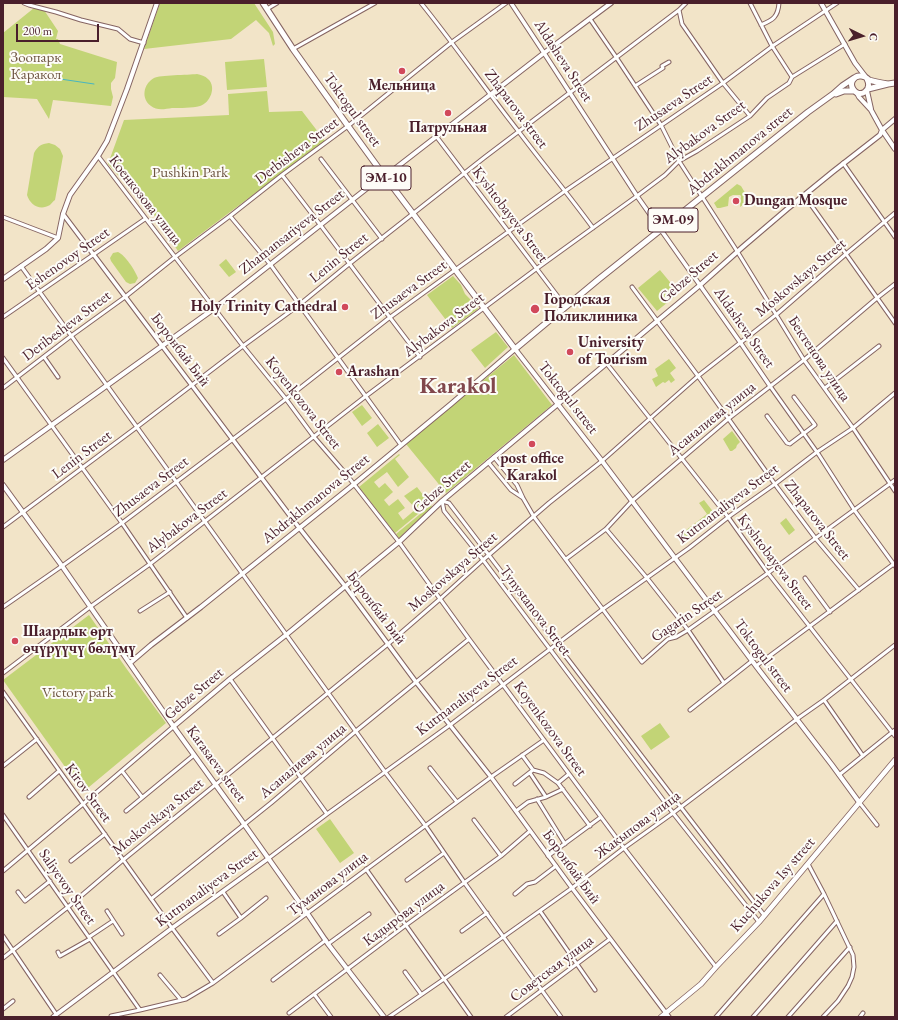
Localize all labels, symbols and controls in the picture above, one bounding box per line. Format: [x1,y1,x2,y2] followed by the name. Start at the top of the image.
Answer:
[18,16,101,42] scale bar
[842,16,882,56] north arrow
[530,17,596,105] street label: Aldasheva Street
[23,23,52,39] text: 200 m
[867,33,881,42] text: С
[11,49,61,84] park label: Зоопарк Каракол
[397,66,407,76] marker: Мельница
[480,66,552,152] street label: Zhaparova street
[319,70,385,150] street label: Toktogul street
[632,70,716,136] street label: Zhusaeva Street
[368,77,436,95] place label: Мельница
[661,96,749,168] street label: Alybakova Street
[684,103,796,199] street label: Abdrakhmanova street
[443,108,453,118] marker: Патрульная
[252,114,342,188] street label: Derbisheva Street
[409,119,487,137] place label: Патрульная
[105,152,185,248] street label: Коенкозова улица
[152,164,228,182] park label: Pushkin Park
[468,164,552,266] street label: Kyshtobayeva Street
[361,166,411,190] road number: ЭМ-10
[236,185,348,279] street label: Zhamansariyeva Street
[744,192,847,210] place label: Dungan Mosque
[731,196,741,206] marker: Dungan Mosque
[648,208,698,232] road number: ЭМ-09
[23,224,113,294] street label: Eshenovoy Street
[306,229,372,287] street label: Lenin Street
[752,235,850,321] street label: Moskovskaya Street
[656,247,722,307] street label: Gebze Street
[367,256,451,324] street label: Zhusaeva Street
[710,284,778,372] street label: Aldasheva Street
[19,287,115,365] street label: Deribesheva Street
[400,289,488,361] street label: Alybakova Street
[544,291,638,326] place label: Городская Поликлиника
[191,298,337,316] place label: Holy Trinity Cathedral
[340,302,350,312] marker: Holy Trinity Cathedral
[529,303,541,315] marker: Городская Поликлиника
[146,310,214,390] street label: Боронбай Бий
[784,313,854,405] street label: Бектенова улица
[578,334,647,369] place label: University of Tourism
[565,347,575,357] marker: University of Tourism
[261,353,345,453] street label: Koyenkozova Street
[534,358,602,438] street label: Toktogul street
[347,363,399,381] place label: Arashan
[334,367,344,377] marker: Arashan
[419,373,497,401] district label: Karakol
[665,378,759,460] street label: Асаналиева улица
[49,427,115,483] street label: Lenin Street
[527,439,537,449] marker: post office Karakol
[259,450,373,548] street label: Abdrakhmanova Street
[500,450,564,485] place label: post office Karakol
[110,453,192,521] street label: Zhusaeva Street
[409,456,475,518] street label: Gebze Street
[674,460,782,548] street label: Kutmanaliyeva Street
[780,476,854,564] street label: Zhaparova Street
[143,485,231,557] street label: Alybakova Street
[733,511,817,613] street label: Kyshtobayeva Street
[405,528,501,616] street label: Moskovskaya Street
[495,562,575,660] street label: Tynystanova Street
[342,568,410,648] street label: Боронбай Бий
[648,586,726,646] street label: Gagarin Street
[730,616,796,696] street label: Toktogul street
[23,623,136,658] place label: Шаардык өрт өчүрүүчү бөлүмү
[10,636,20,646] marker: Шаардык өрт өчүрүүчү бөлүмү
[413,652,521,740] street label: Kutmanaliyeva Street
[161,664,227,724] street label: Gebze Street
[510,678,590,780] street label: Koyenkozova Street
[42,684,114,702] park label: Victory park
[256,720,350,802] street label: Асаналиева улица
[182,722,250,806] street label: Karasaeva street
[61,760,115,826] street label: Kirov Street
[109,775,207,859] street label: Moskovskaya Street
[592,787,684,863] street label: Жакыпова улица
[538,826,604,908] street label: Боронбай Бий
[727,834,819,936] street label: Kuchukova Isy street
[152,845,262,931] street label: Kutmanaliyeva Street
[34,846,100,928] street label: Saliyevoy Street
[284,848,372,920] street label: Туманова улица
[360,877,448,951] street label: Кадырова улица
[507,932,597,1006] street label: Советская улица

